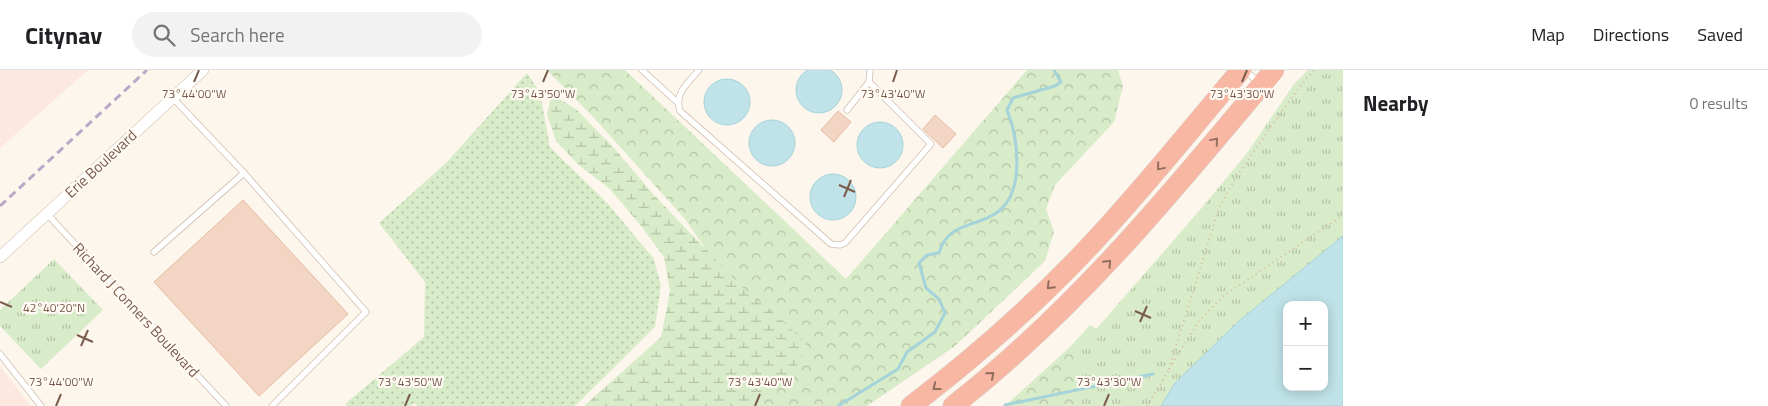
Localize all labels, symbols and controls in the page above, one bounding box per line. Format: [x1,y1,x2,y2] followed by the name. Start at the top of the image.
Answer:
[132,12,482,57] search box
[25,17,102,53] text: Citynav
[190,20,285,49] text: Search here
[150,21,178,49] icon: search
[1531,21,1565,48] text: Map
[1593,21,1669,48] text: Directions
[1697,21,1743,48] text: Saved
[162,84,227,103] text: 73°44'00"W
[511,84,576,103] text: 73°43'50"W
[861,84,926,103] text: 73°43'40"W
[1210,84,1275,103] text: 73°43'30"W
[1363,87,1428,119] text: Nearby
[1689,91,1748,115] text: 0 results
[59,124,142,203] street label: Erie Boulevard
[1209,137,1218,146] one-way arrow
[1156,161,1165,170] one-way arrow
[68,237,205,382] street label: Richard J Conners Boulevard
[1103,260,1112,269] one-way arrow
[1047,281,1056,290] one-way arrow
[23,298,85,317] text: 42°40'20"N
[1283,301,1328,391] map controls
[1283,301,1328,346] button: +
[1283,346,1328,391] button: −
[29,372,94,391] text: 73°44'00"W
[378,372,443,391] text: 73°43'50"W
[728,372,793,391] text: 73°43'40"W
[985,372,994,381] one-way arrow
[1077,372,1142,391] text: 73°43'30"W
[932,381,942,390] one-way arrow

